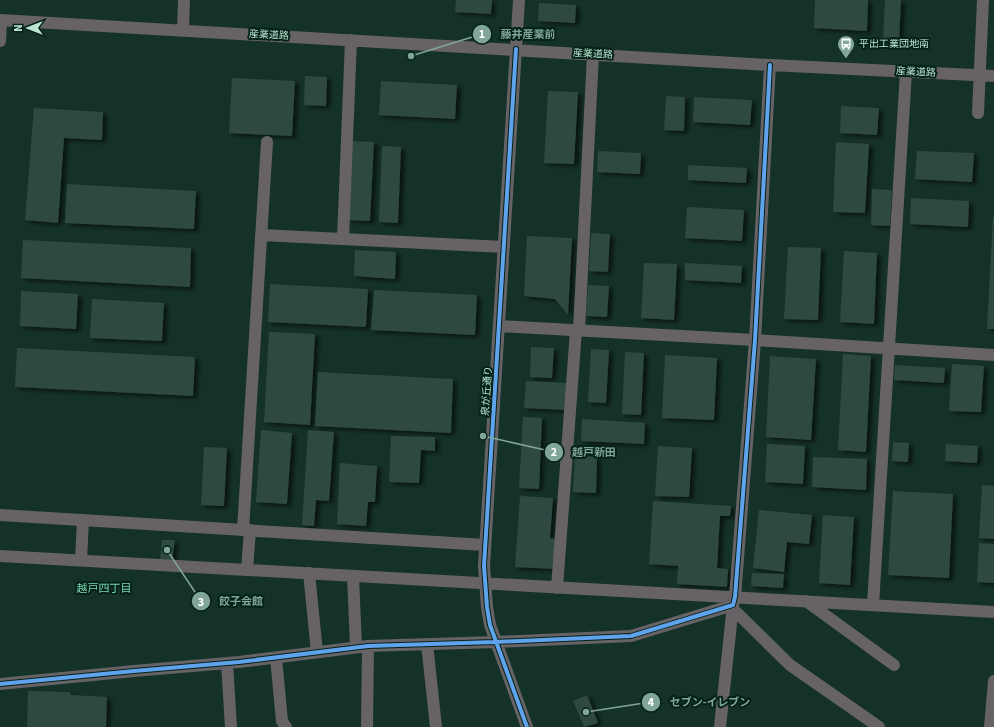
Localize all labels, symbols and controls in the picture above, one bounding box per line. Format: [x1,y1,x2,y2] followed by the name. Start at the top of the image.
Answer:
[8,8,48,48] north arrow
[472,23,563,46] callout: 藤井産業前
[11,24,26,32] text: N
[479,26,485,43] text: 1
[249,27,289,43] street label: 産業道路
[501,27,556,42] text: 藤井産業前
[836,34,856,59] bus stop icon: 平出工業団地南
[859,37,929,51] place label: 平出工業団地南
[573,46,613,62] street label: 産業道路
[896,64,936,80] street label: 産業道路
[478,366,496,416] street label: 泉が丘通り
[544,441,624,464] callout: 越戸新田
[551,444,557,461] text: 2
[572,445,616,460] text: 越戸新田
[77,581,132,596] district label: 越戸四丁目
[191,590,271,613] callout: 餃子会館
[198,594,204,611] text: 3
[219,594,263,609] text: 餃子会館
[641,690,758,713] callout: セブン-イレブン
[648,694,655,711] text: 4
[670,695,750,710] text: セブン-イレブン

